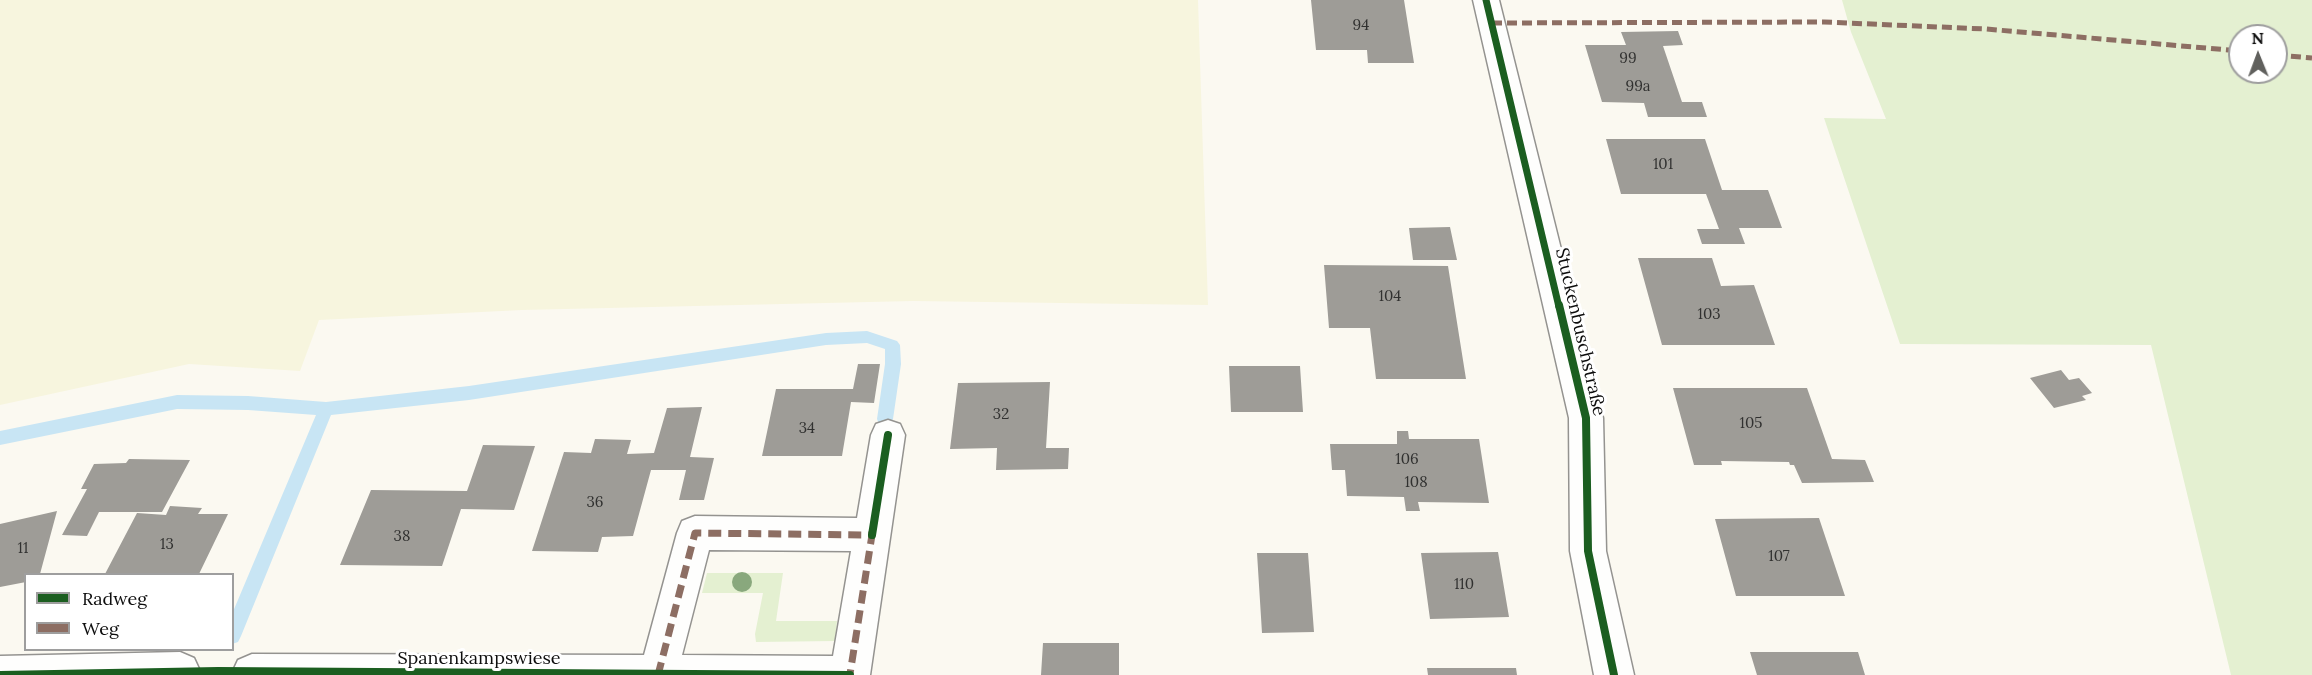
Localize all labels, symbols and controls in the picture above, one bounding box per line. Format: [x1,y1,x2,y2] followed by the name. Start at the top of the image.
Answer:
[1353,17,1369,35] house number: 94
[2228,24,2288,84] north arrow
[2251,28,2264,48] text: N
[1619,50,1637,68] house number: 99
[1625,78,1651,96] house number: 99a
[1653,156,1673,174] house number: 101
[1550,246,1610,418] street label: Stuckenbuschstraße
[1379,288,1401,306] house number: 104
[1697,306,1721,324] house number: 103
[993,406,1009,424] house number: 32
[1740,415,1762,433] house number: 105
[799,420,815,438] house number: 34
[1395,451,1419,469] house number: 106
[1404,474,1428,492] house number: 108
[586,494,604,512] house number: 36
[394,528,410,546] house number: 38
[160,536,174,554] house number: 13
[18,540,28,558] house number: 11
[1768,548,1790,566] house number: 107
[24,573,234,651] legend
[1454,576,1474,594] house number: 110
[82,587,147,610] text: Radweg
[82,617,119,640] text: Weg
[397,648,561,670] street label: Spanenkampswiese

